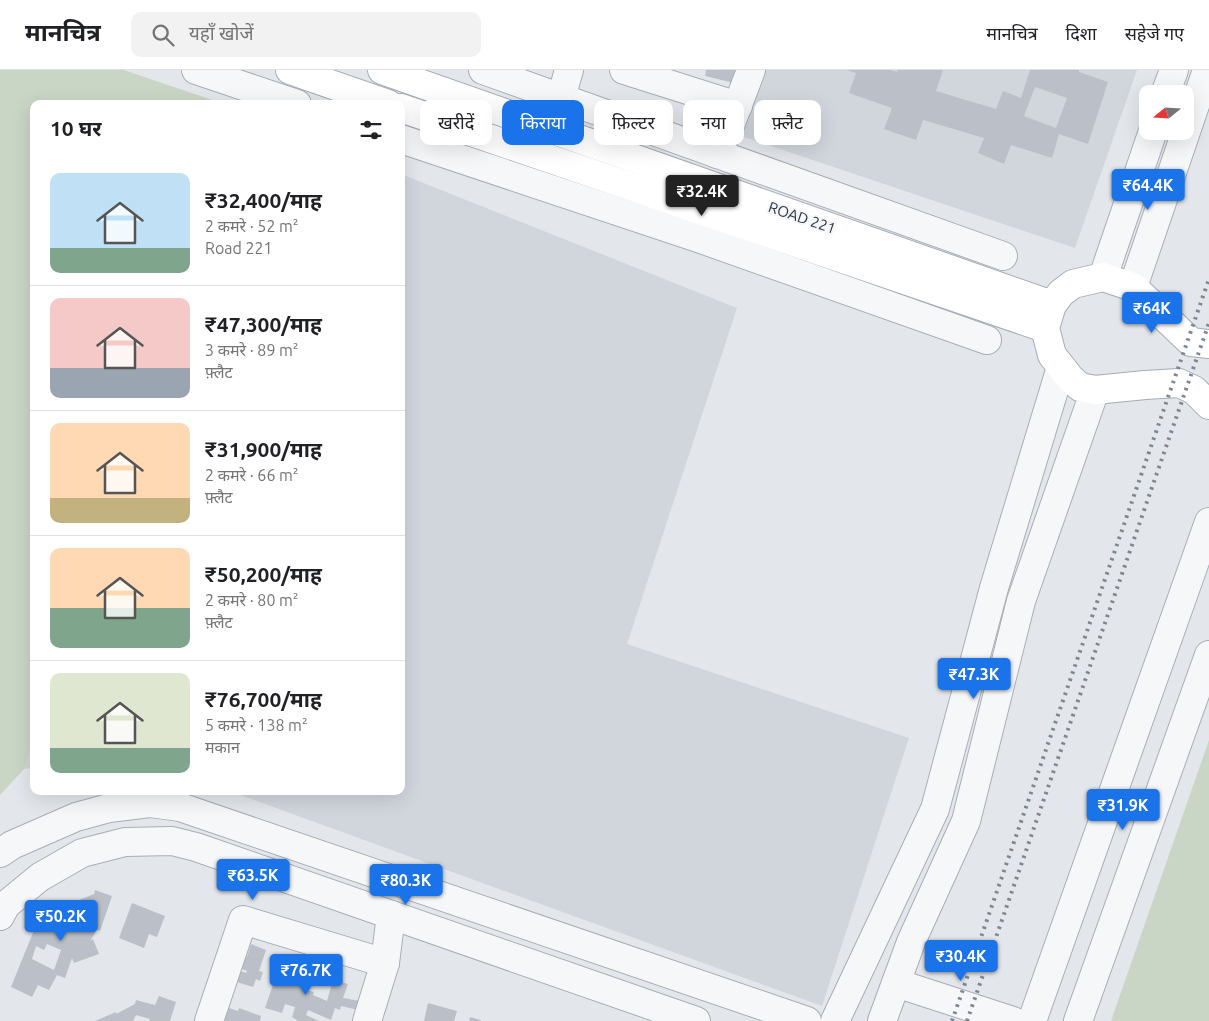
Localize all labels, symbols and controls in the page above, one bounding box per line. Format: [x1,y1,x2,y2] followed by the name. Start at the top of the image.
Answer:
[131,12,481,57] search box
[25,19,101,46] text: मानचित्र
[149,21,177,49] icon: search
[189,22,254,44] text: यहाँ खोजें
[986,23,1038,43] text: मानचित्र
[1066,23,1097,43] text: दिशा
[1125,23,1184,43] text: सहेजे गए
[1139,85,1194,140] north arrow
[1139,85,1194,140] map controls
[420,100,492,145] chip: खरीदें
[502,100,584,145] chip: किराया
[594,100,673,145] chip: फ़िल्टर
[683,100,744,145] chip: नया
[754,100,821,145] chip: फ़्लैट
[50,116,102,140] text: 10 घर
[357,116,385,144] icon: filters
[1107,168,1189,211] pin: ₹64.4K
[661,174,743,217] pin: ₹32.4K
[1123,176,1173,194] text: ₹64.4K
[677,182,727,200] text: ₹32.4K
[205,188,322,212] text: ₹32,400/माह
[90,193,150,253] icon: home
[766,198,838,237] street label: ROAD 221
[205,217,299,235] text: 2 कमरे · 52 m²
[205,239,273,257] text: Road 221
[1122,292,1182,334] pin: ₹64K
[1133,299,1171,317] text: ₹64K
[205,312,322,336] text: ₹47,300/माह
[90,318,150,378] icon: home
[205,341,299,359] text: 3 कमरे · 89 m²
[205,363,233,381] text: फ़्लैट
[205,437,322,461] text: ₹31,900/माह
[90,443,150,503] icon: home
[205,466,299,484] text: 2 कमरे · 66 m²
[205,488,233,506] text: फ़्लैट
[205,562,322,586] text: ₹50,200/माह
[90,568,150,628] icon: home
[205,591,299,609] text: 2 कमरे · 80 m²
[205,613,233,631] text: फ़्लैट
[933,658,1015,700] pin: ₹47.3K
[949,665,999,683] text: ₹47.3K
[205,687,322,711] text: ₹76,700/माह
[90,693,150,753] icon: home
[205,716,308,734] text: 5 कमरे · 138 m²
[205,738,240,756] text: मकान
[1082,788,1164,831] pin: ₹31.9K
[1098,796,1148,814] text: ₹31.9K
[212,858,294,901] pin: ₹63.5K
[365,864,447,906] pin: ₹80.3K
[228,866,278,884] text: ₹63.5K
[381,871,431,889] text: ₹80.3K
[20,900,102,942] pin: ₹50.2K
[36,907,86,925] text: ₹50.2K
[920,940,1002,982] pin: ₹30.4K
[936,947,986,965] text: ₹30.4K
[265,954,347,996] pin: ₹76.7K
[281,961,331,979] text: ₹76.7K

